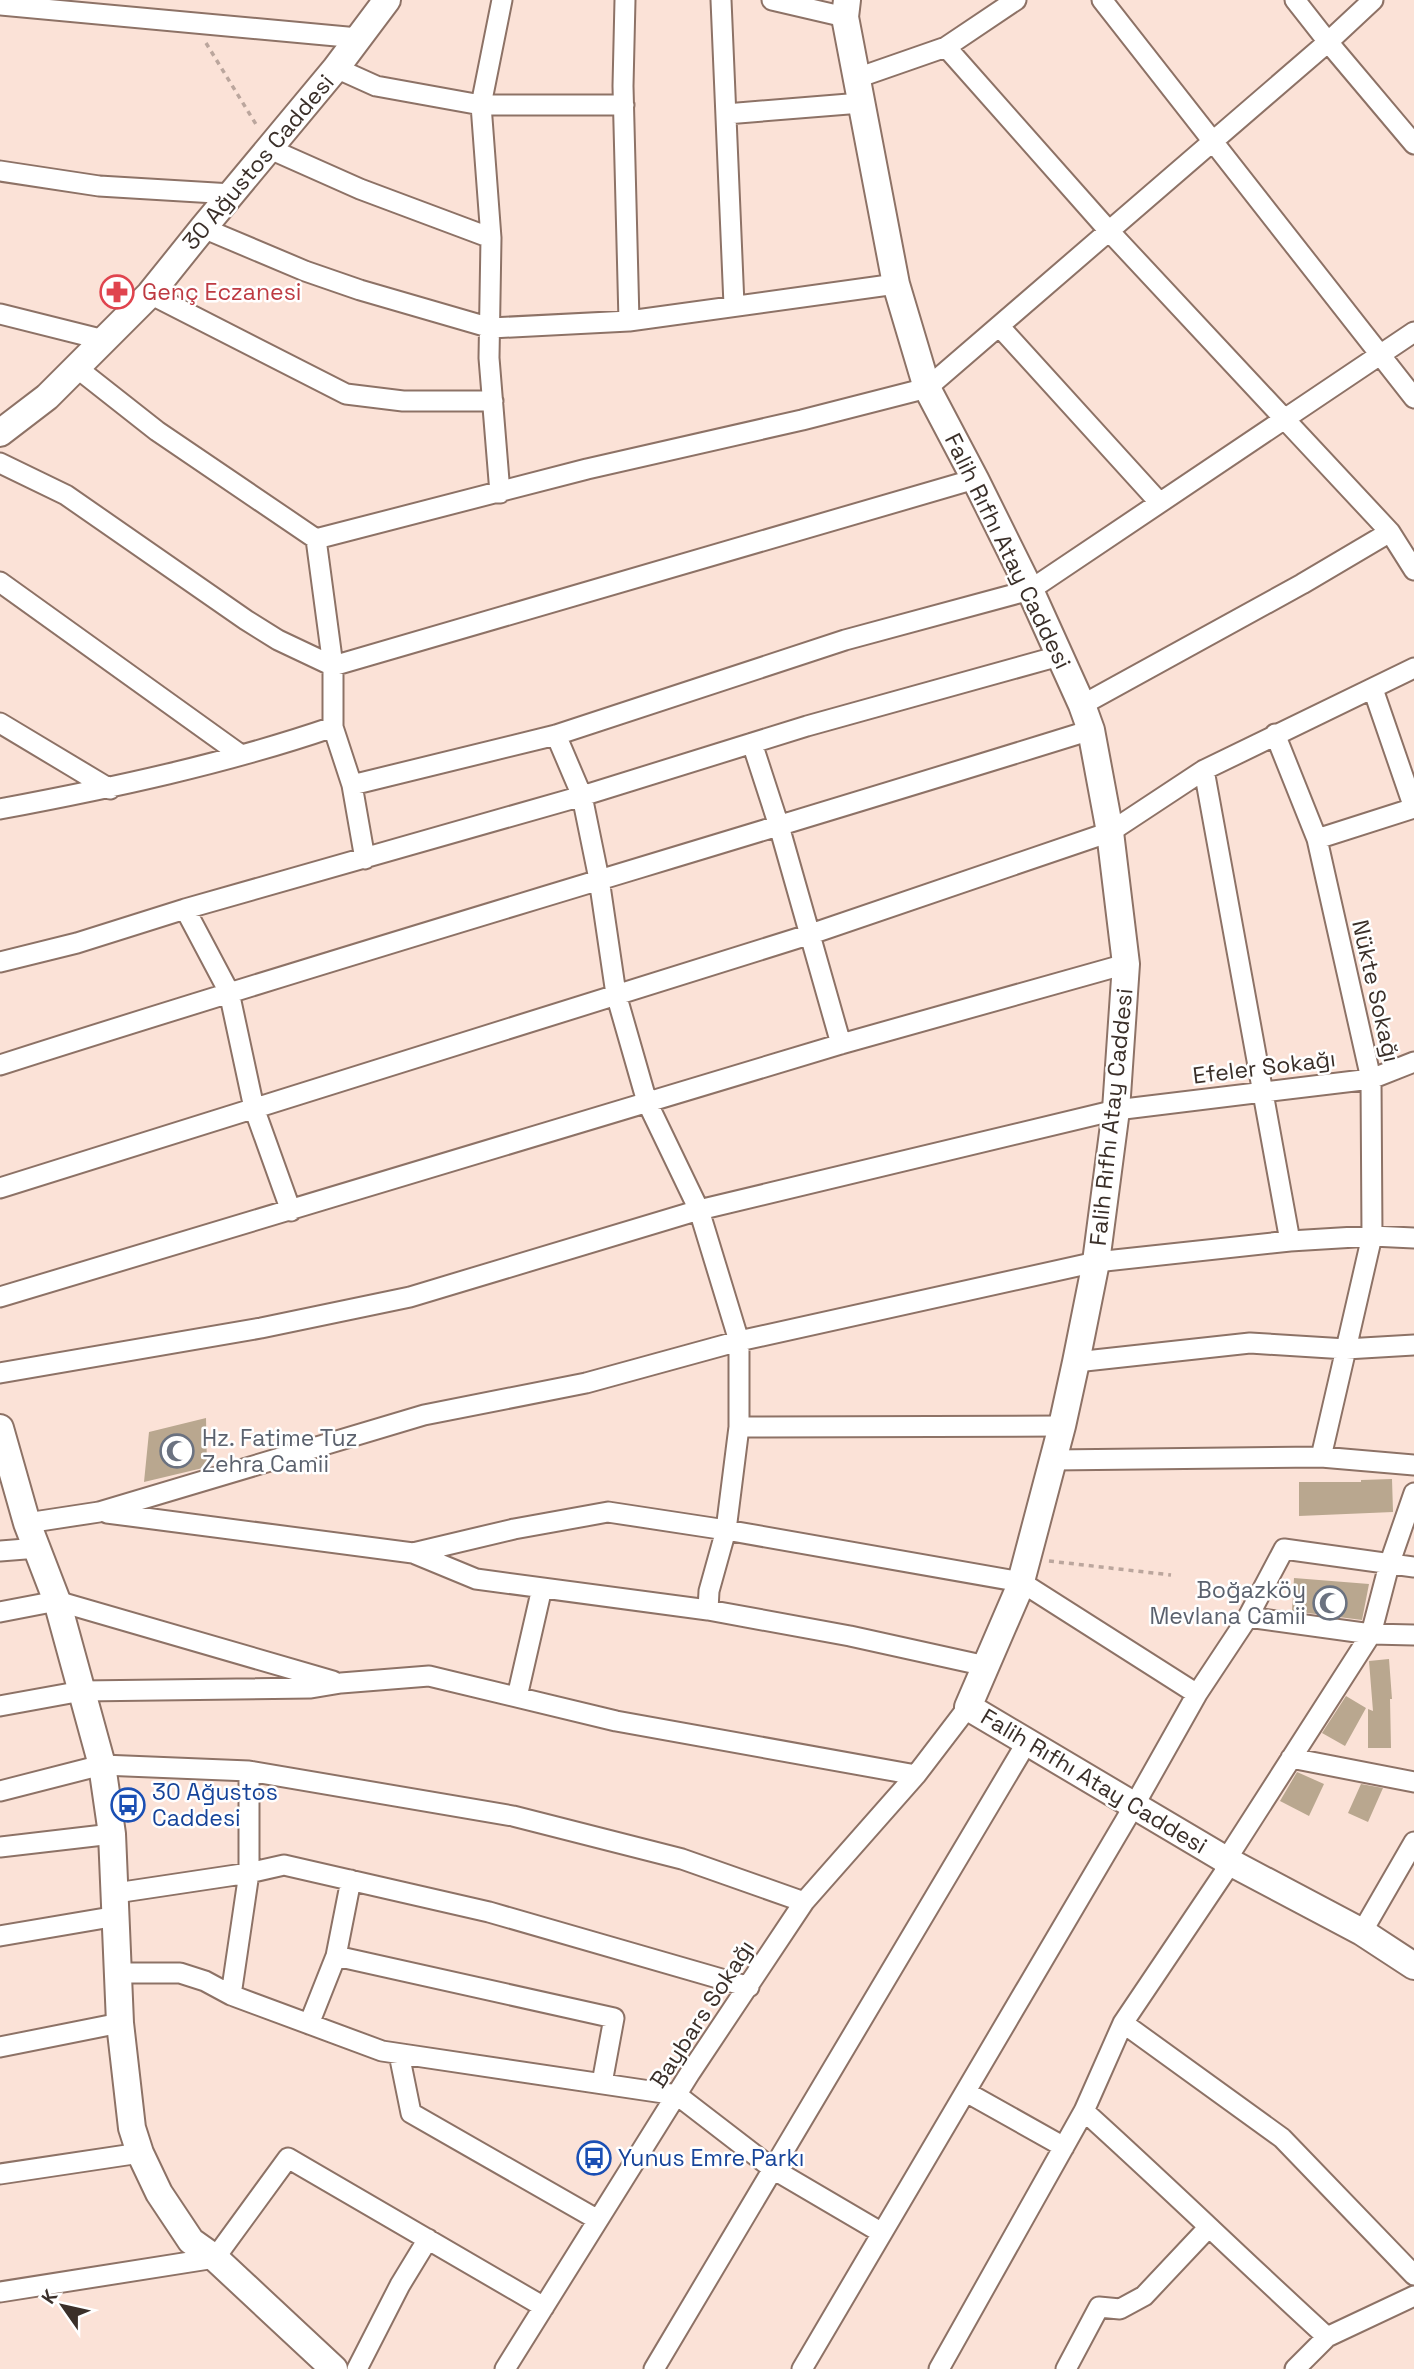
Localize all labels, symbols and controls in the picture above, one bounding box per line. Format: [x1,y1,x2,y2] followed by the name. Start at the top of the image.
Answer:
[176,68,340,256] street label: 30 Ağustos Caddesi
[98,273,136,311] pharmacy icon: Genç Eczanesi
[142,277,301,307] place label: Genç Eczanesi
[938,428,1078,674] street label: Falih Rıfhı Atay Caddesi
[1345,917,1407,1065] street label: Nükte Sokağı
[1083,987,1139,1247] street label: Falih Rıfhı Atay Caddesi
[1191,1043,1337,1091] street label: Efeler Sokağı
[202,1423,358,1479] place label: Hz. Fatime Tuz Zehra Camii
[158,1432,196,1470] mosque icon: Hz. Fatime Tuz Zehra Camii
[1149,1575,1306,1631] place label: Boğazköy Mevlana Camii
[1311,1584,1349,1622] mosque icon: Boğazköy Mevlana Camii
[975,1702,1213,1860] street label: Falih Rıfhı Atay Caddesi
[152,1777,278,1833] place label: 30 Ağustos Caddesi
[109,1786,147,1824] bus stop icon: 30 Ağustos Caddesi
[643,1934,761,2094] street label: Baybars Sokağı
[575,2139,613,2177] bus stop icon: Yunus Emre Parkı
[618,2143,804,2173] place label: Yunus Emre Parkı
[28,2271,98,2341] north arrow
[36,2285,63,2309] text: K

